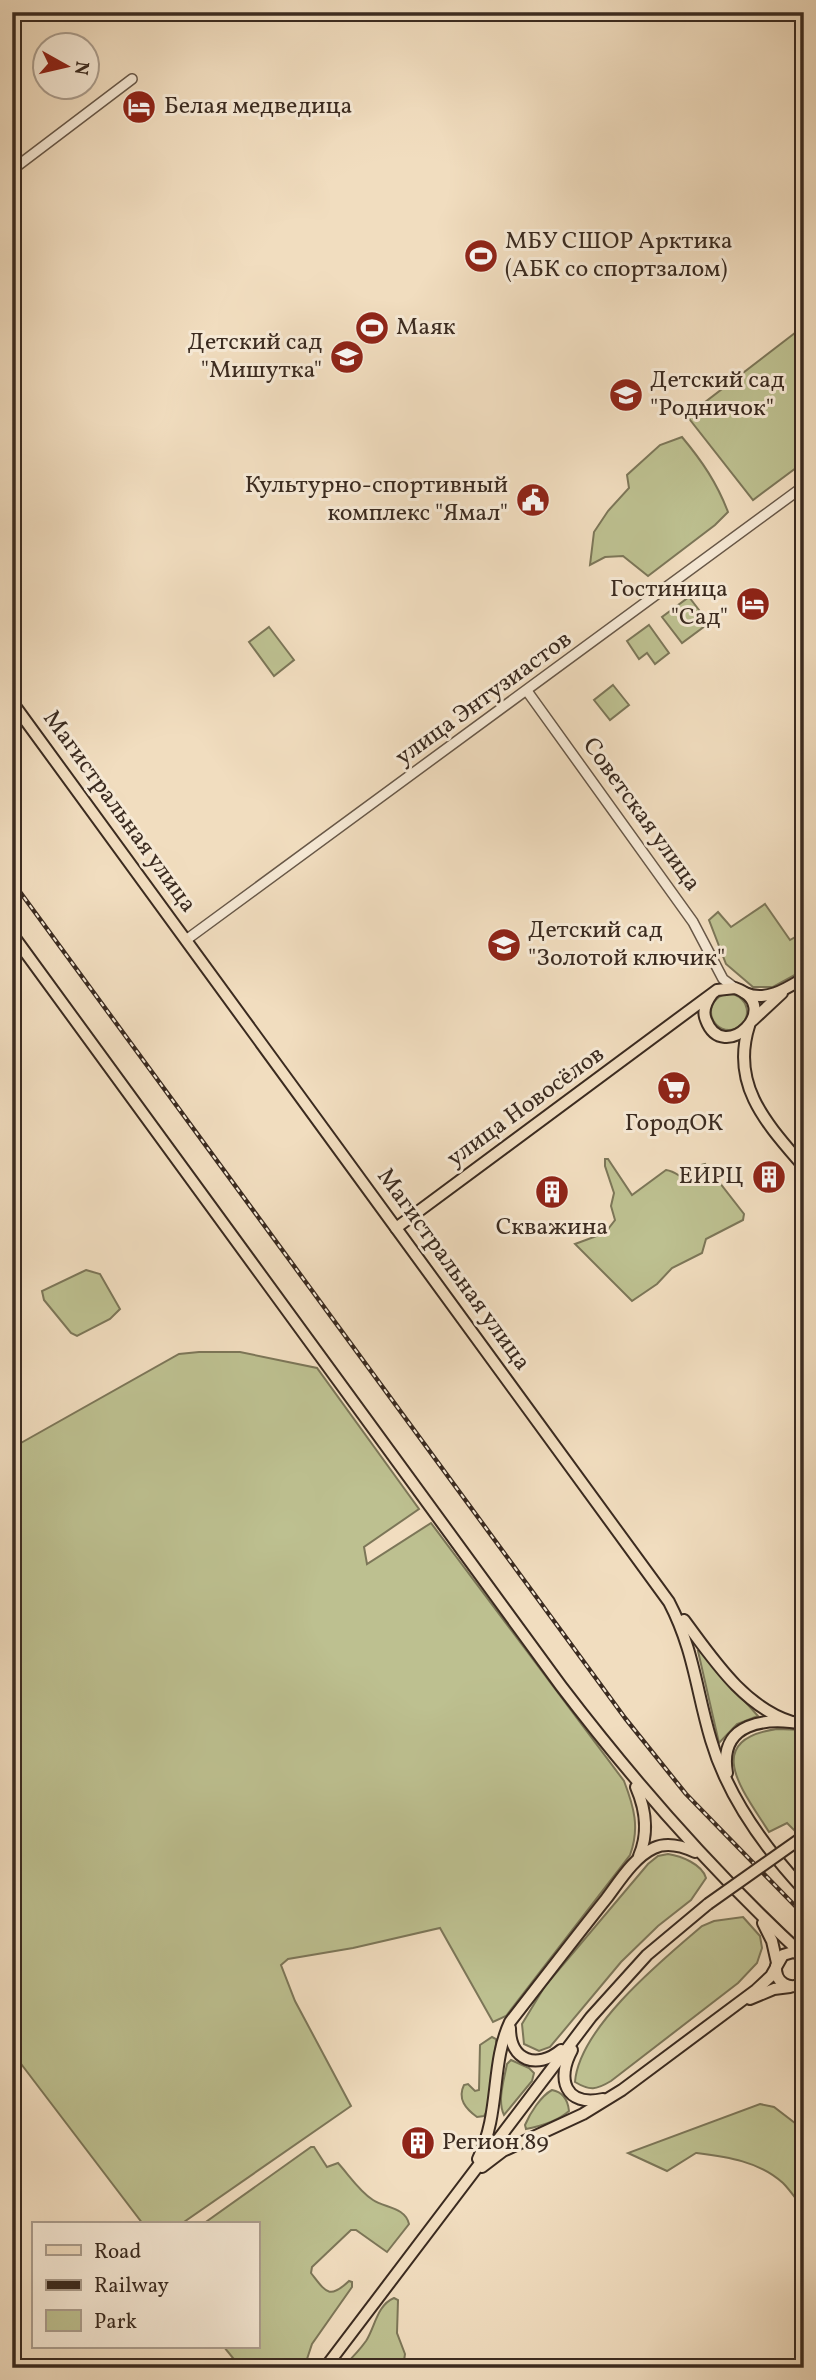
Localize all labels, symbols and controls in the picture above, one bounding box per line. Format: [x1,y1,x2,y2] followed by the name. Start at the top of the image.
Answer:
[32,32,102,102] north arrow
[67,59,95,77] text: N
[120,88,158,126] hotel icon: Белая медведица
[164,90,353,124] place label: Белая медведица
[505,225,733,287] place label: МБУ СШОР Арктика (АБК со спортзалом)
[462,237,500,275] sports icon: МБУ СШОР Арктика (АБК со спортзалом)
[353,309,391,347] sports icon: Маяк
[396,311,456,345] place label: Маяк
[188,326,322,388] place label: Детский сад "Мишутка"
[328,338,366,376] school or university icon: Детский сад "Мишутка"
[650,364,785,426] place label: Детский сад "Родничок"
[607,376,645,414] school or university icon: Детский сад "Родничок"
[245,469,508,531] place label: Культурно-спортивный комплекс "Ямал"
[514,481,552,519] public building icon: Культурно-спортивный комплекс "Ямал"
[610,573,728,635] place label: Гостиница "Сад"
[734,585,772,623] hotel icon: Гостиница "Сад"
[389,623,579,775] street label: улица Энтузиастов
[34,704,204,920] street label: Магистральная улица
[574,731,708,899] street label: Советская улица
[528,914,725,976] place label: Детский сад "Золотой ключик"
[485,926,523,964] school or university icon: Детский сад "Золотой ключик"
[440,1038,612,1176] street label: улица Новосёлов
[655,1069,693,1107] supermarket icon: ГородОК
[625,1107,723,1141] place label: ГородОК
[750,1158,788,1196] building icon: ЕИРЦ
[679,1160,744,1194] place label: ЕИРЦ
[368,1162,538,1378] street label: Магистральная улица
[533,1173,571,1211] building icon: Скважина
[496,1211,608,1245] place label: Скважина
[399,2124,437,2162] building icon: Регион 89
[442,2126,549,2160] place label: Регион 89
[32,2222,259,2348] legend
[94,2238,141,2267] text: Road
[94,2272,170,2301] text: Railway
[94,2308,137,2337] text: Park

